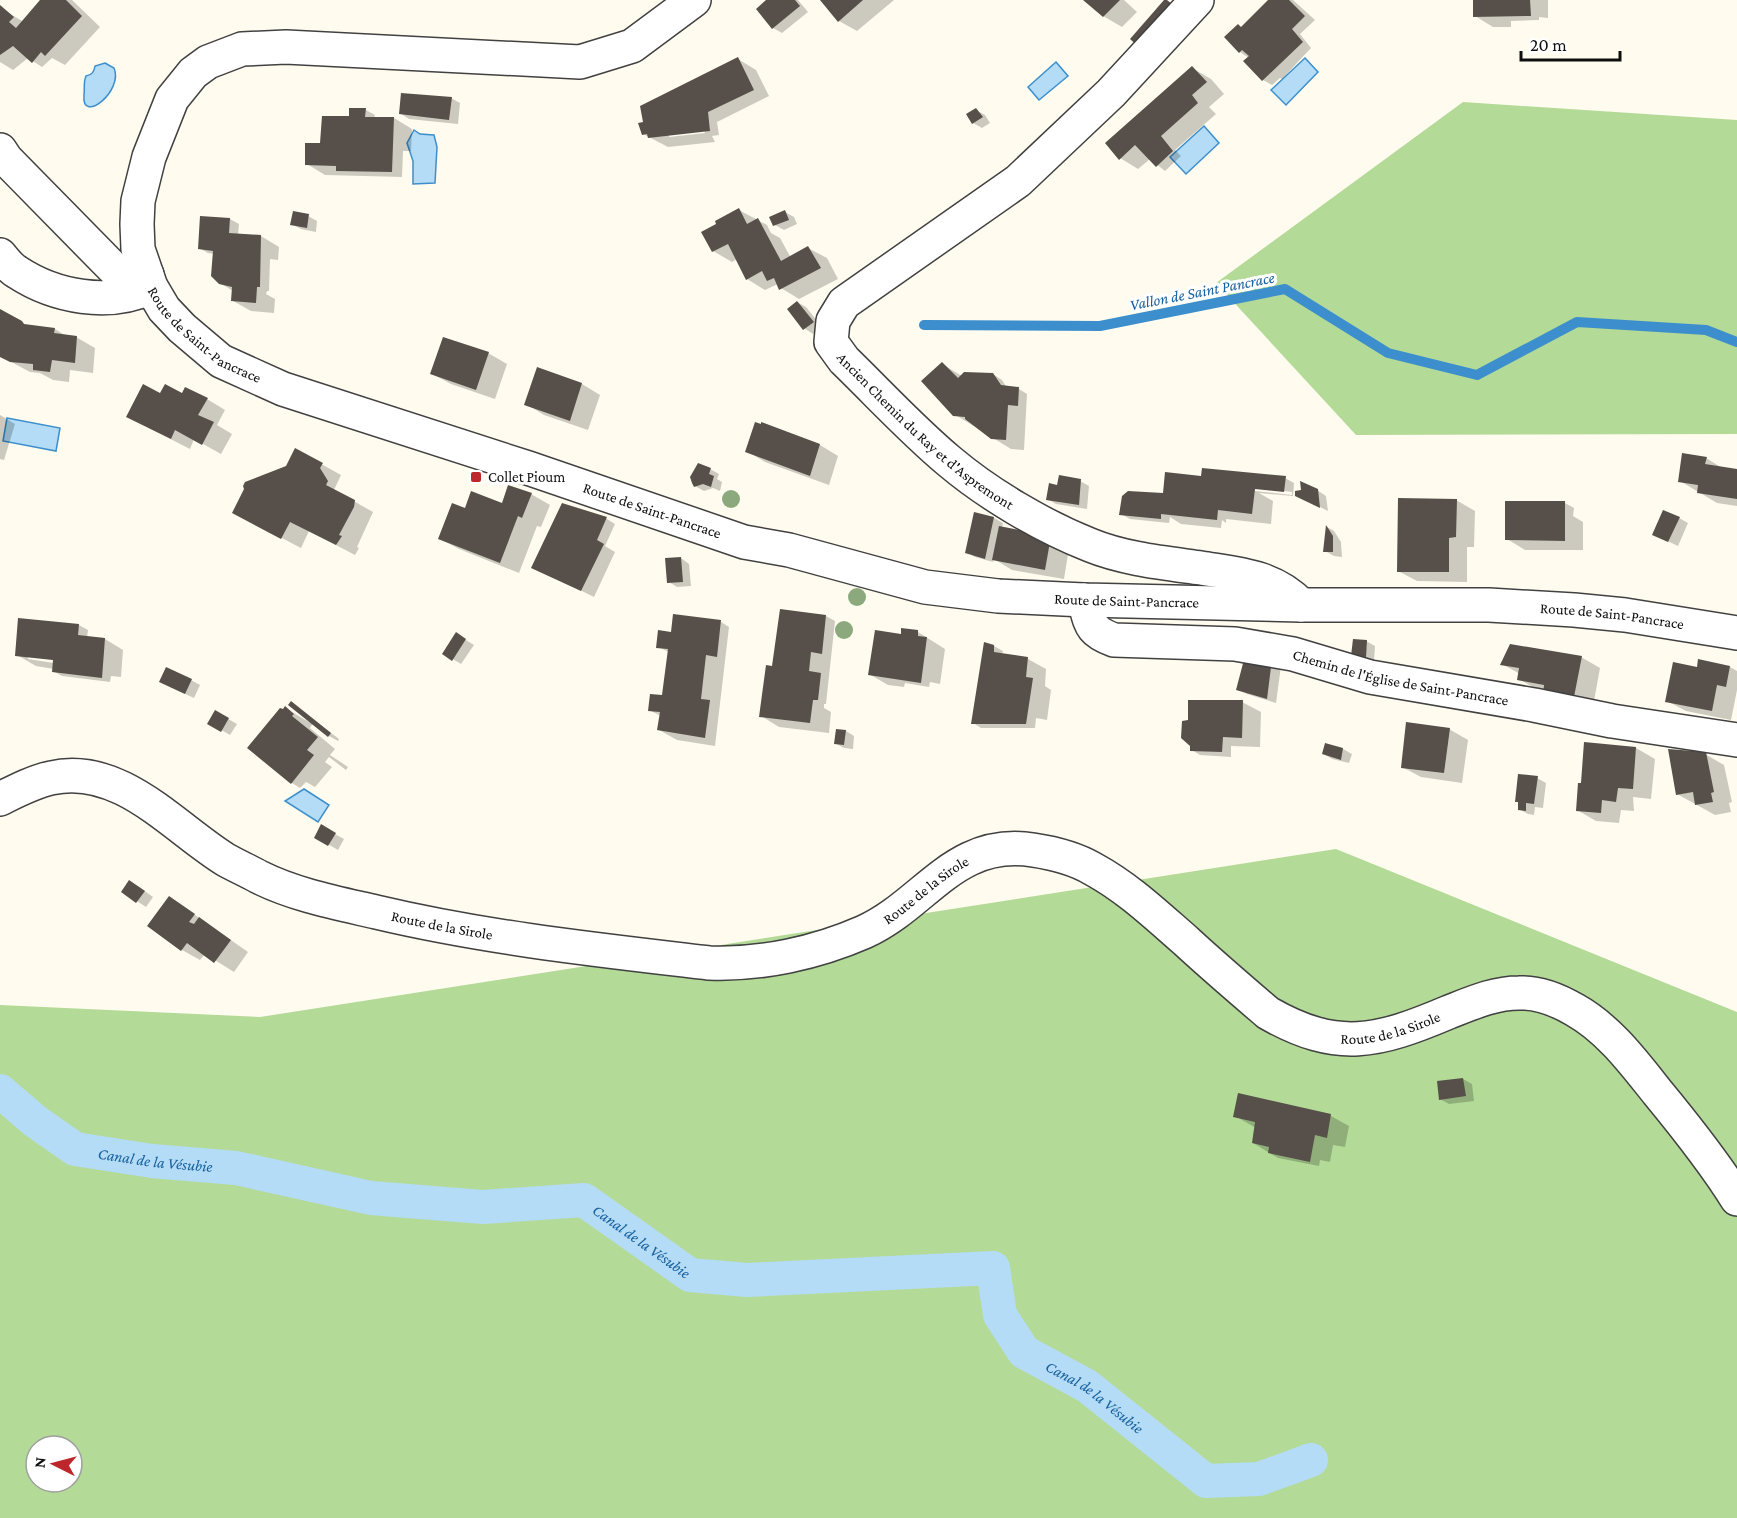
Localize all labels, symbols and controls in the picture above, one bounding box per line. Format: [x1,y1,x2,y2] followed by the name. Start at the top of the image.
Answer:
[1521,24,1620,62] scale bar
[1530,35,1567,55] text: 20 m
[1128,269,1276,313] water label: Vallon de Saint Pancrace
[145,284,264,386] street label: Route de Saint-Pancrace
[834,350,1017,513] street label: Ancien Chemin du Ray et d'Aspremont
[488,469,565,485] place label: Collet Pioum
[469,470,483,484] marker: Collet Pioum
[581,480,724,542] street label: Route de Saint-Pancrace
[1054,591,1200,611] street label: Route de Saint-Pancrace
[1540,600,1686,632] street label: Route de Saint-Pancrace
[1291,646,1510,709] street label: Chemin de l'Église de Saint-Pancrace
[880,853,972,927] street label: Route de la Sirole
[390,908,494,943] street label: Route de la Sirole
[1340,1008,1443,1047] street label: Route de la Sirole
[97,1144,213,1175] water label: Canal de la Vésubie
[590,1201,694,1281] water label: Canal de la Vésubie
[1043,1357,1147,1436] water label: Canal de la Vésubie
[24,1434,84,1494] north arrow
[31,1456,49,1469] text: N

